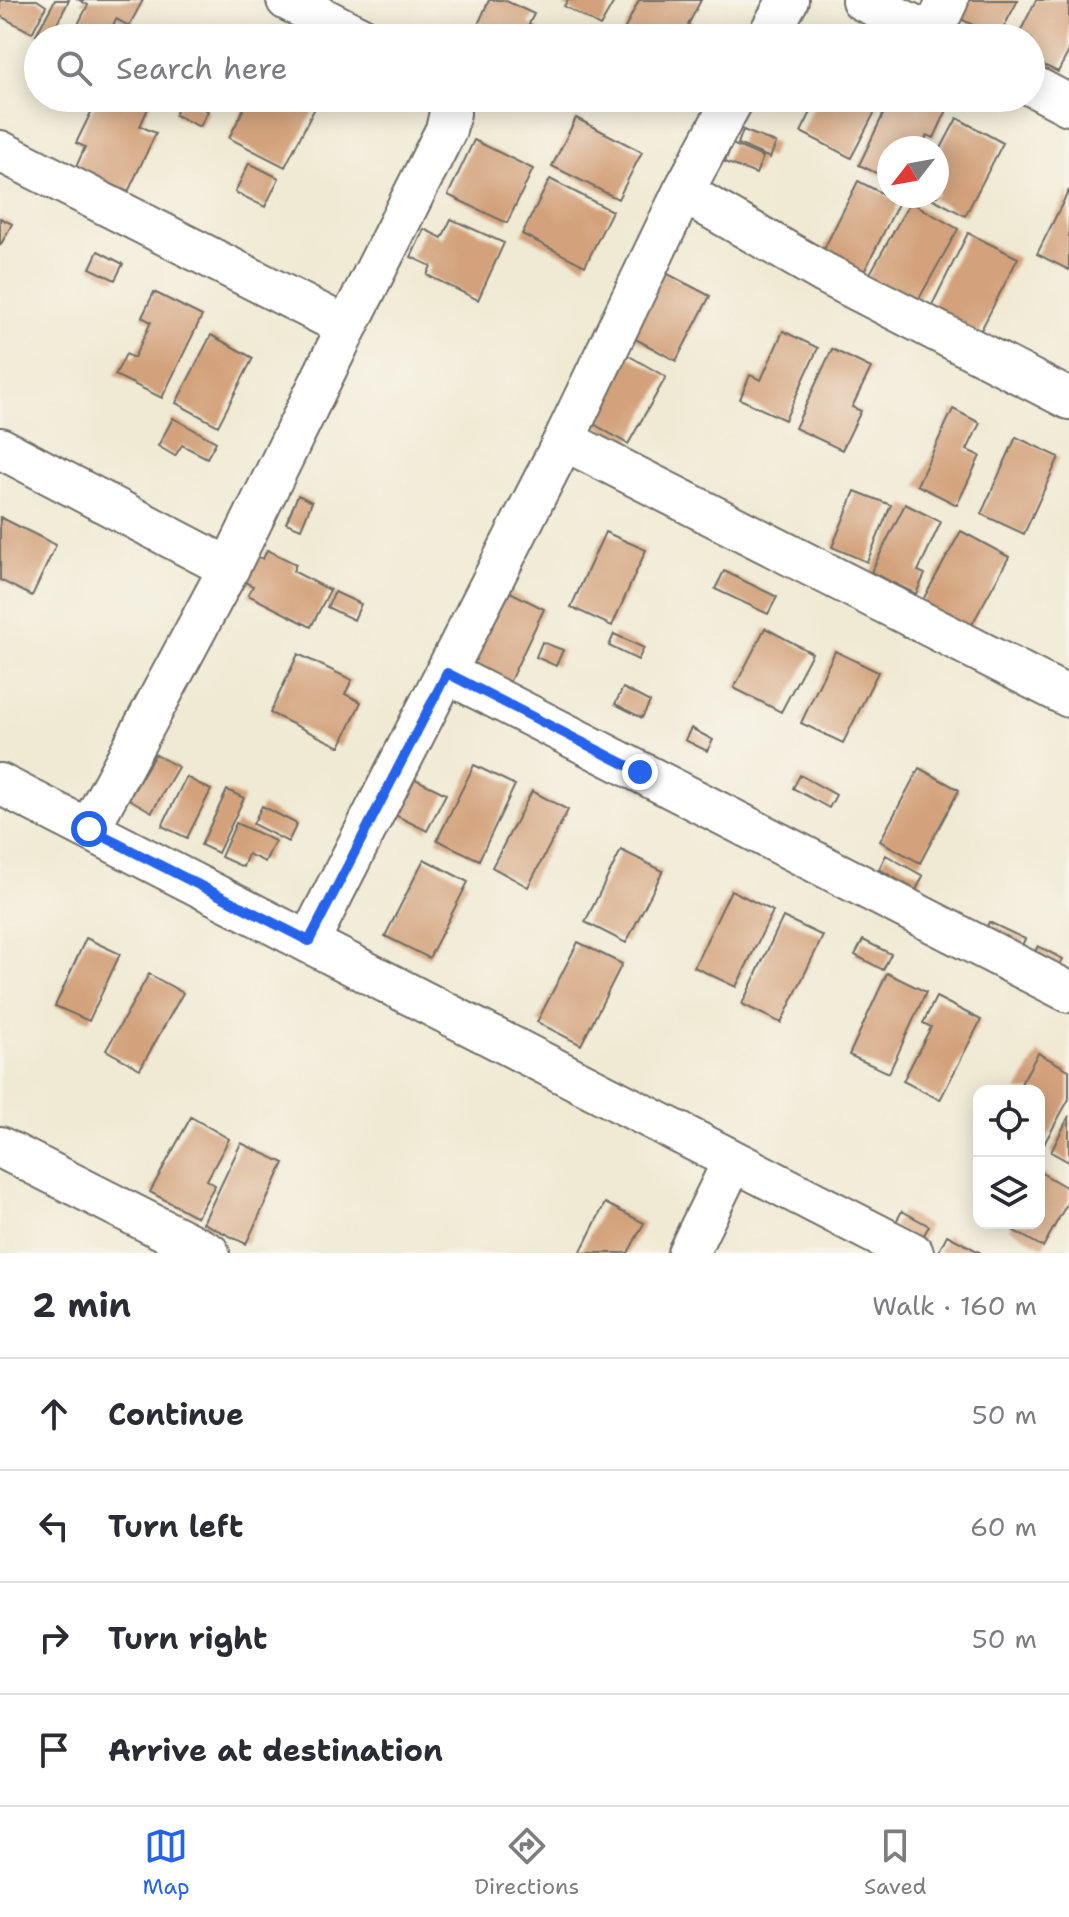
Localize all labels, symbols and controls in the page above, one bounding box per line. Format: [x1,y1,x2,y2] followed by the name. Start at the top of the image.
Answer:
[24,24,1045,112] search box
[52,46,96,90] icon: search
[116,48,287,89] text: Search here
[877,136,949,208] north arrow
[622,754,658,790] route end
[71,811,107,847] route start
[973,1085,1045,1229] map controls
[973,1085,1045,1157] button: locate
[973,1157,1045,1229] button: layers
[32,1282,131,1328] text: 2 min
[872,1288,1037,1323] text: Walk · 160 m
[32,1392,76,1436] icon: ahead
[108,1394,244,1435] text: Continue
[972,1397,1037,1432] text: 50 m
[32,1504,76,1548] icon: left
[108,1506,243,1547] text: Turn left
[970,1509,1037,1544] text: 60 m
[32,1616,76,1660] icon: right
[108,1618,267,1659] text: Turn right
[972,1621,1037,1656] text: 50 m
[32,1728,76,1772] icon: arrive
[108,1730,443,1771] text: Arrive at destination
[142,1824,190,1901] tab: Map
[474,1824,579,1901] tab: Directions
[864,1824,927,1901] tab: Saved

